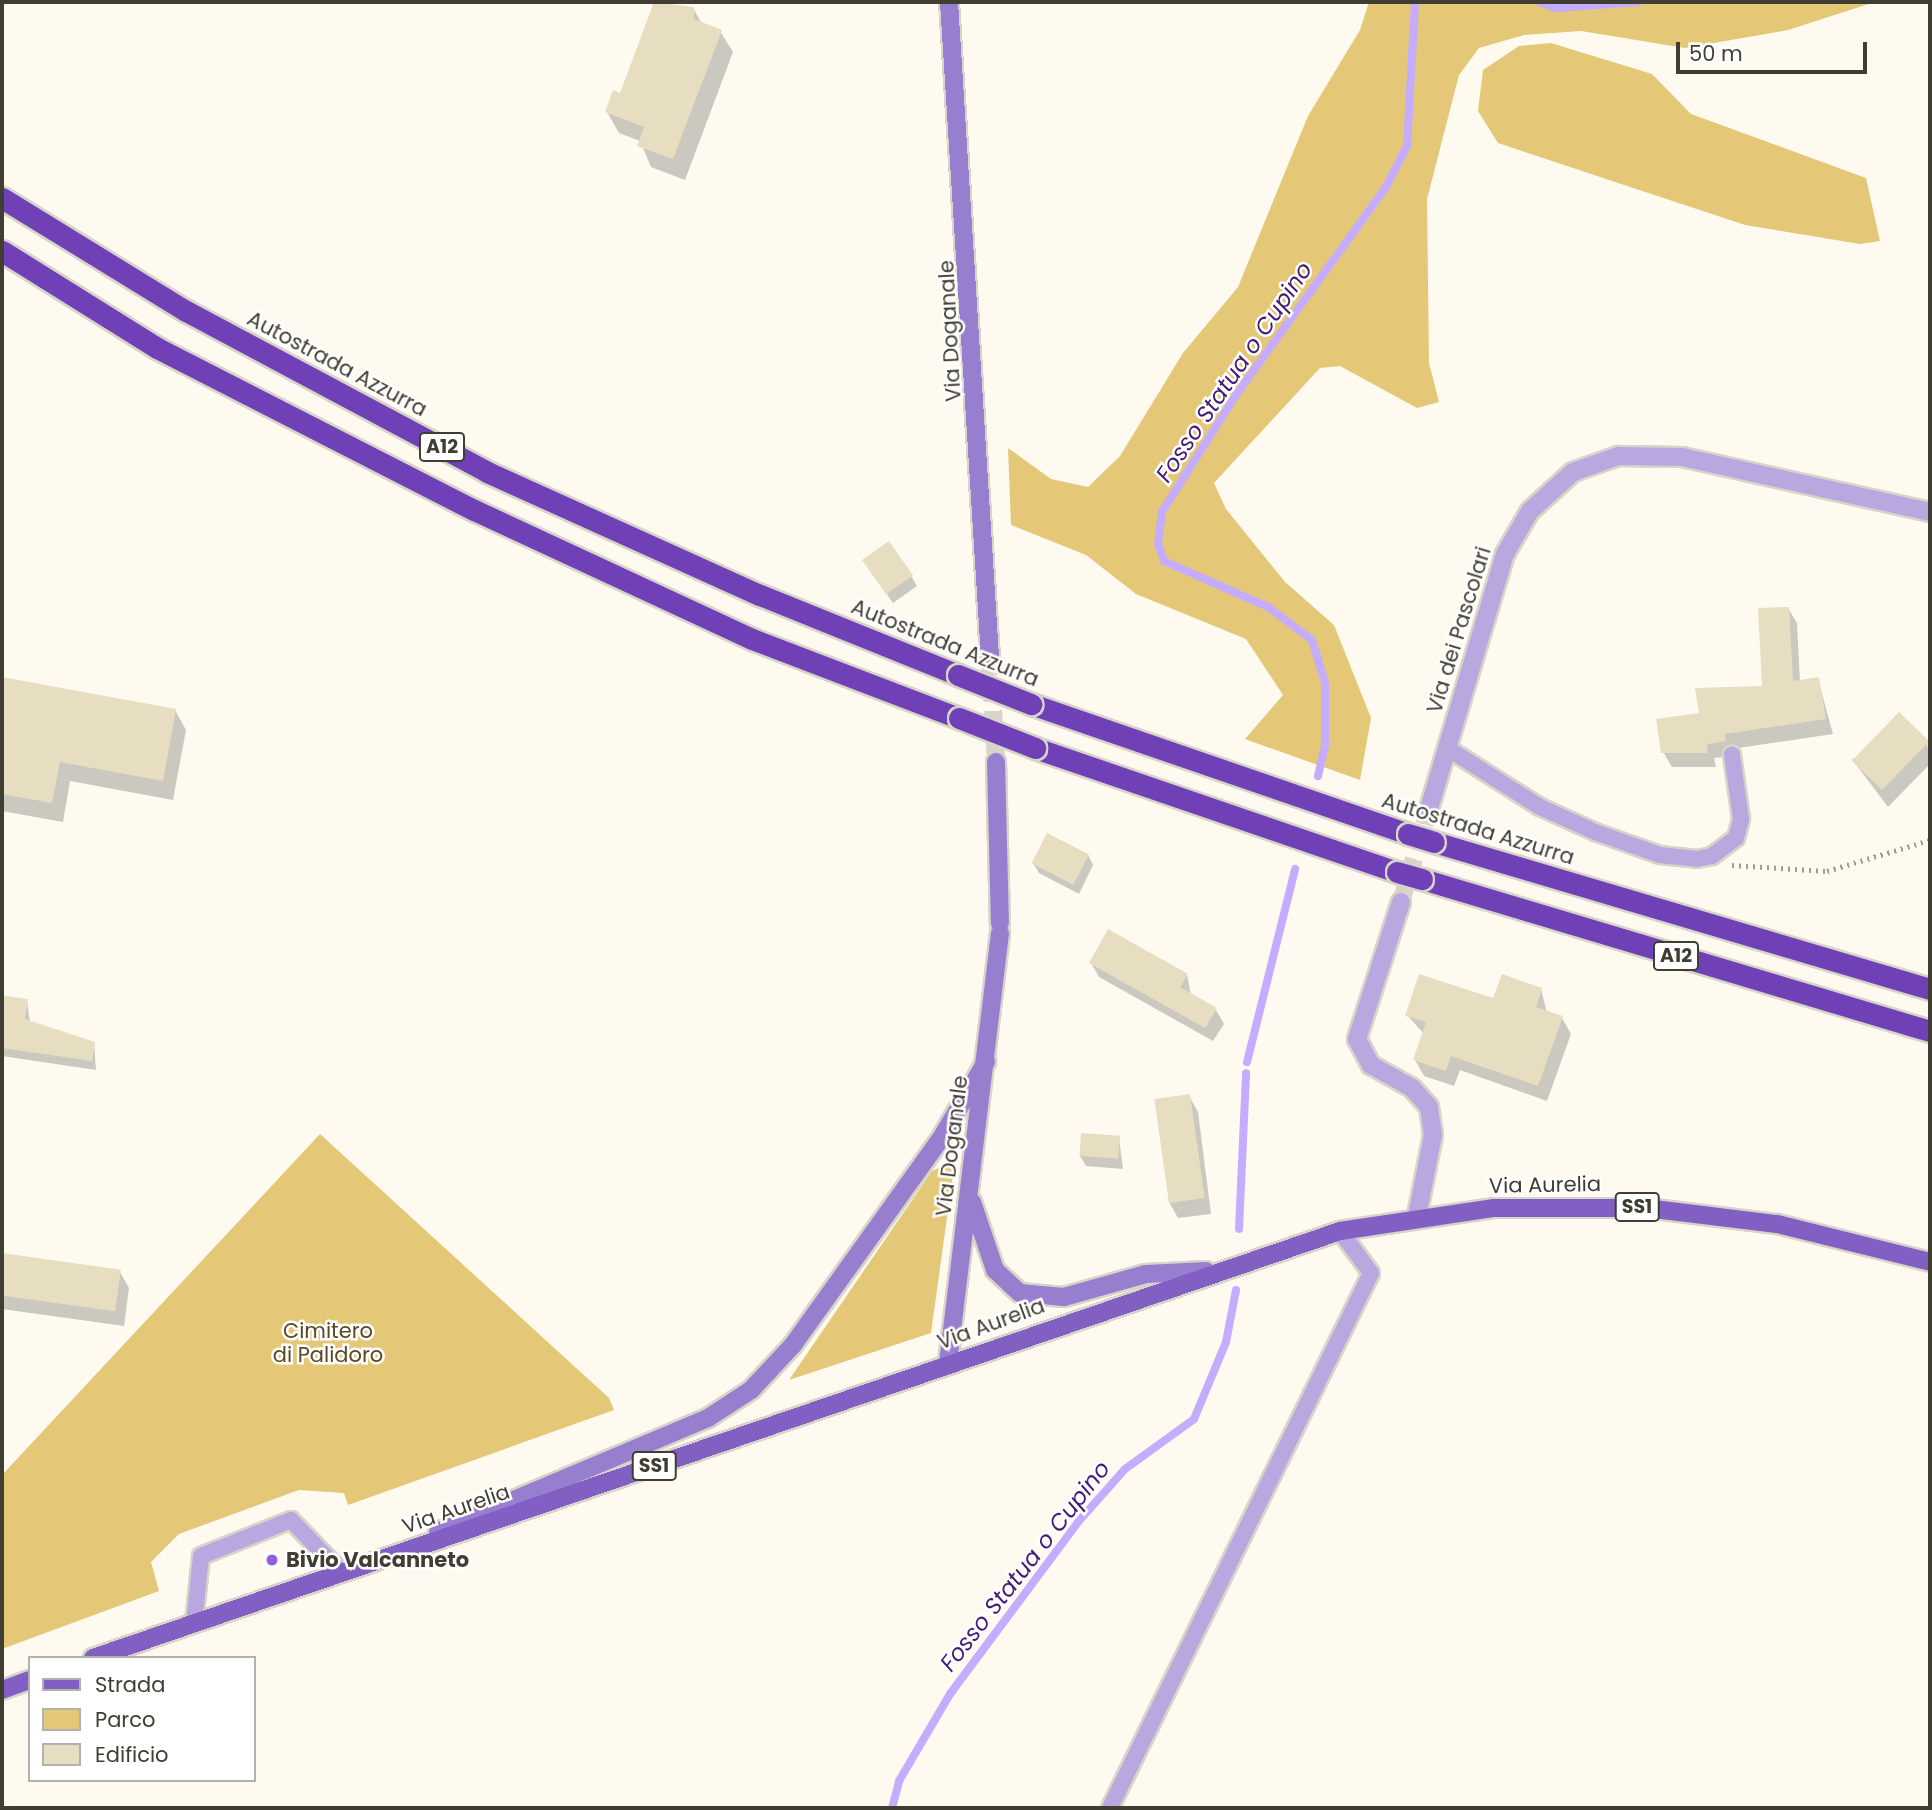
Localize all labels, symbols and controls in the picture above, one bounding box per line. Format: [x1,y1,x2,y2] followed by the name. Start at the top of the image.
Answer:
[1680,28,1871,72] scale bar
[1689,39,1743,68] text: 50 m
[1150,257,1318,487] water label: Fosso Statua o Cupino
[934,260,966,402] street label: Via Doganale
[243,306,431,422] street label: Autostrada Azzurra
[418,432,466,462] road number: A12
[1422,544,1496,716] street label: Via dei Pascolari
[848,594,1042,692] street label: Autostrada Azzurra
[1379,788,1577,870] street label: Autostrada Azzurra
[1652,940,1700,972] road number: A12
[931,1074,973,1218] street label: Via Doganale
[1489,1171,1601,1199] street label: Via Aurelia
[1614,1191,1660,1222] road number: SS1
[934,1293,1048,1355] street label: Via Aurelia
[273,1318,383,1368] park label: Cimitero di Palidoro
[631,1450,677,1482] road number: SS1
[934,1455,1116,1677] water label: Fosso Statua o Cupino
[399,1479,513,1539] street label: Via Aurelia
[286,1547,469,1573] place label: Bivio Valcanneto
[264,1552,280,1568] marker: Bivio Valcanneto
[28,1656,256,1782] legend
[95,1670,165,1699] text: Strada
[95,1705,155,1734] text: Parco
[95,1740,169,1769] text: Edificio

